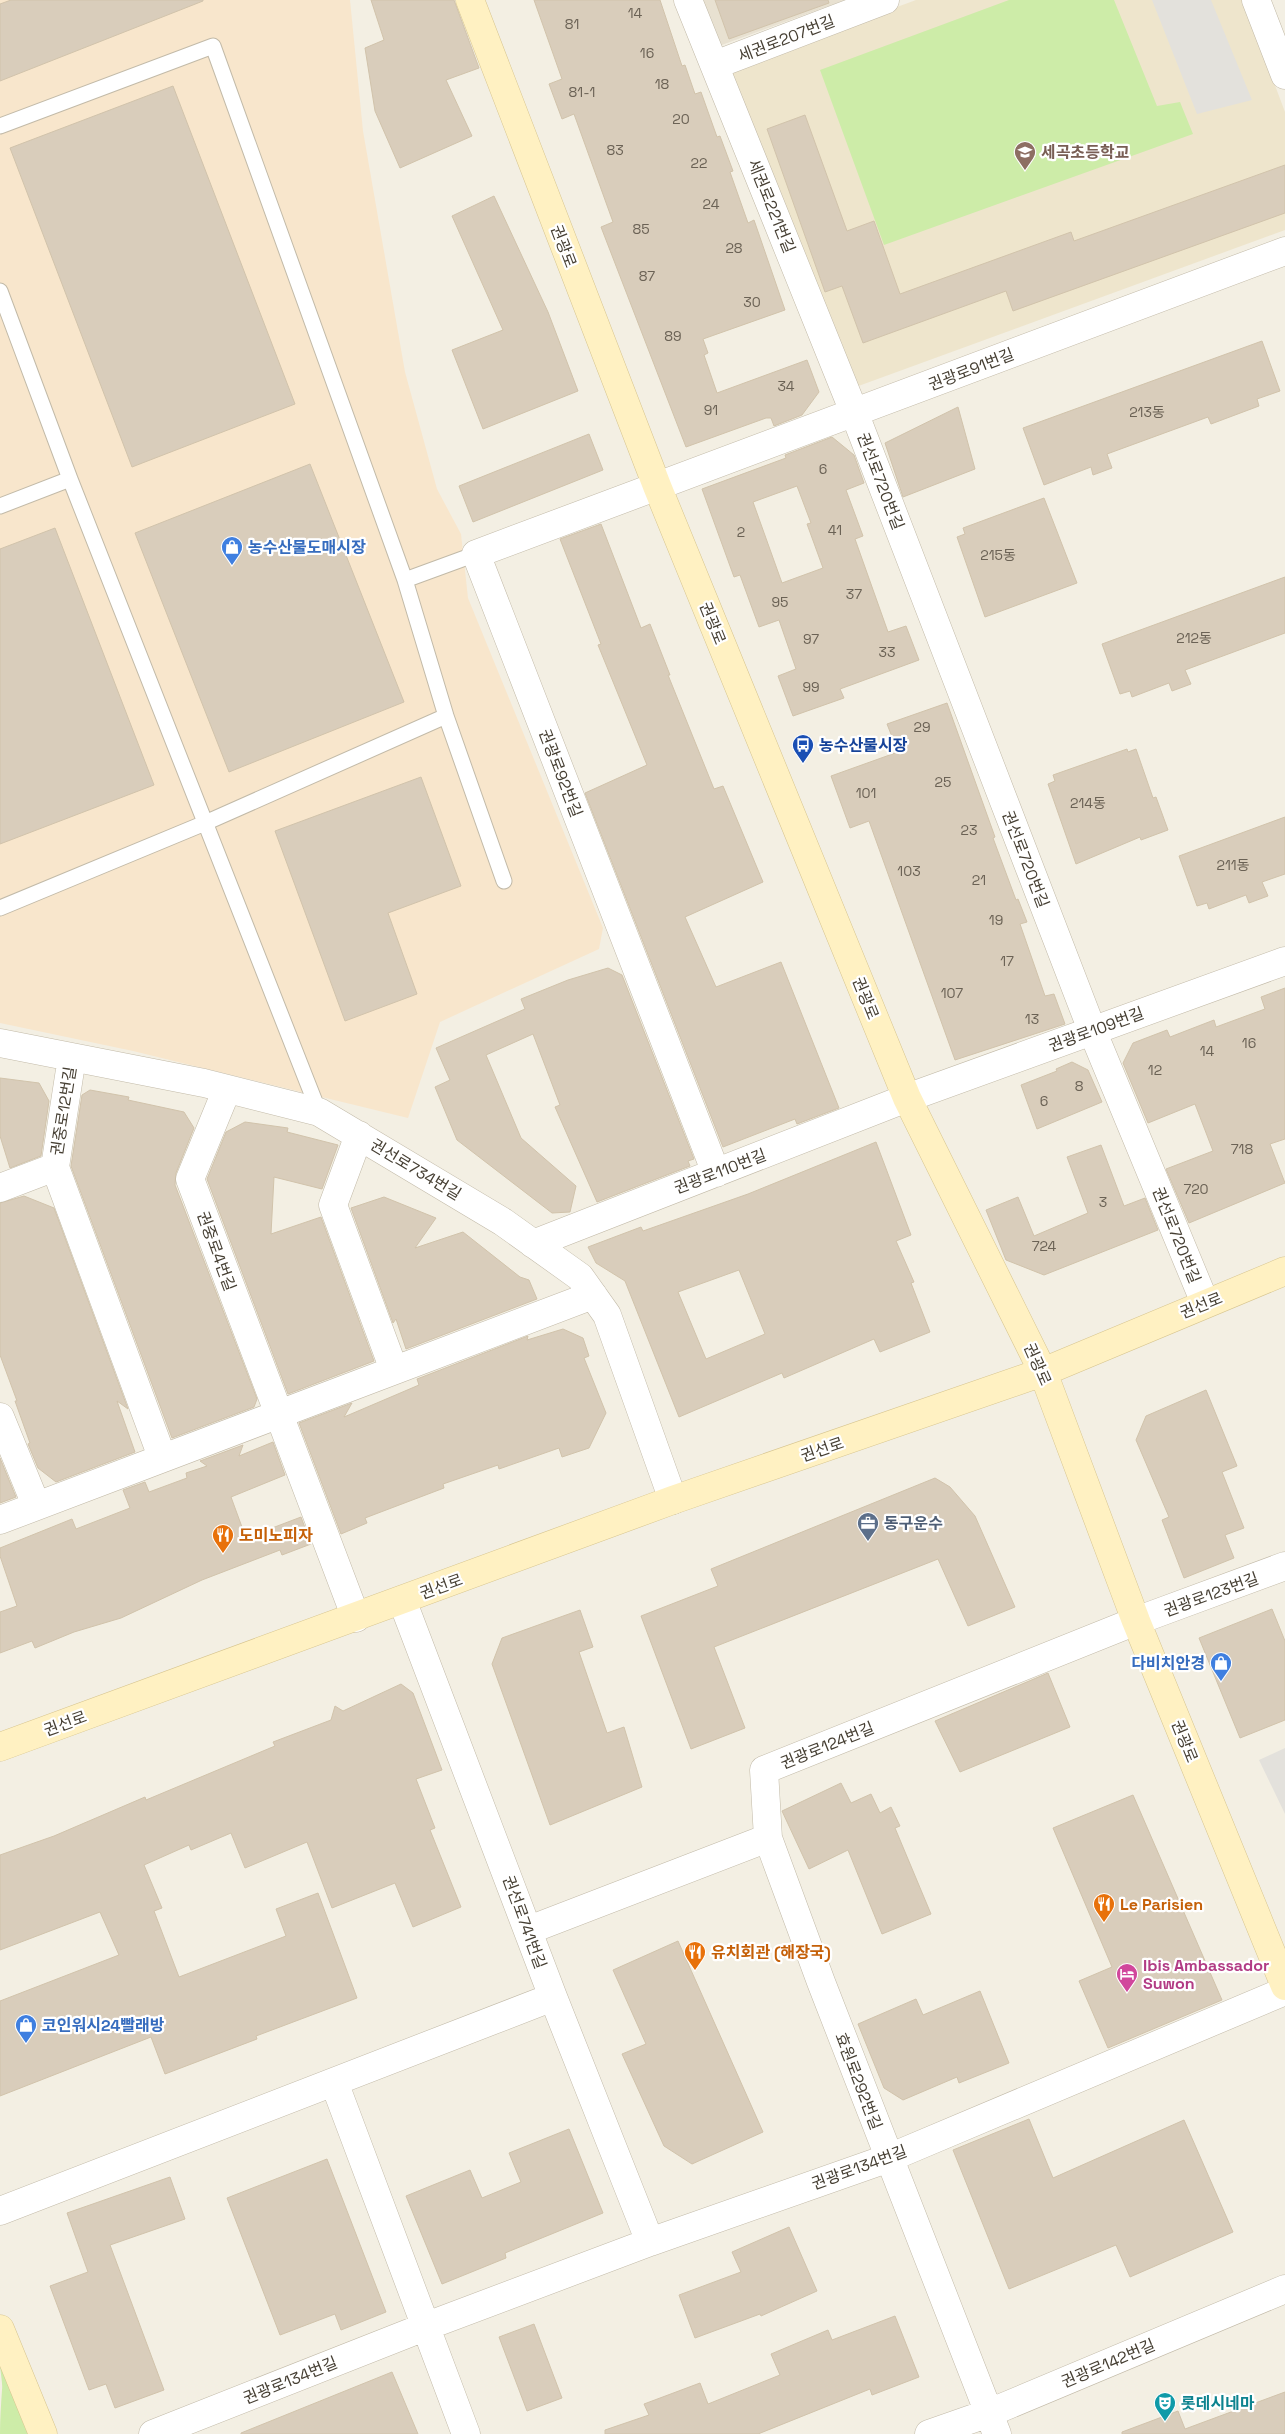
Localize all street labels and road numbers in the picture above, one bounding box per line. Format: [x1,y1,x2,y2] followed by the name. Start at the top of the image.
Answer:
[735,10,838,67] street label: 세권로207번길
[743,156,800,256] street label: 세권로221번길
[546,222,581,271] street label: 권광로
[925,344,1017,395] street label: 권광로91번길
[852,430,909,533] street label: 권선로720번길
[695,599,731,648] street label: 권광로
[534,726,587,820] street label: 권광로92번길
[997,808,1054,911] street label: 권선로720번길
[848,974,884,1023] street label: 권광로
[1045,1002,1147,1056] street label: 권광로109번길
[46,1065,81,1157] street label: 권중로12번길
[366,1134,465,1205] street label: 권선로734번길
[671,1144,769,1199] street label: 권광로110번길
[1148,1184,1205,1287] street label: 권선로720번길
[192,1208,241,1294] street label: 권중로4번길
[1177,1287,1226,1323] street label: 권선로
[1019,1340,1056,1389] street label: 권광로
[798,1432,847,1467] street label: 권선로
[1161,1568,1262,1621] street label: 권광로123번길
[417,1569,466,1604] street label: 권선로
[41,1706,90,1741] street label: 권선로
[777,1717,877,1774] street label: 권광로124번길
[1167,1717,1203,1766] street label: 권광로
[498,1873,551,1972] street label: 권선로741번길
[830,2029,887,2133] street label: 효원로292번길
[809,2141,910,2194] street label: 권광로134번길
[1058,2334,1158,2393] street label: 권광로142번길
[240,2352,340,2409] street label: 권광로134번길

